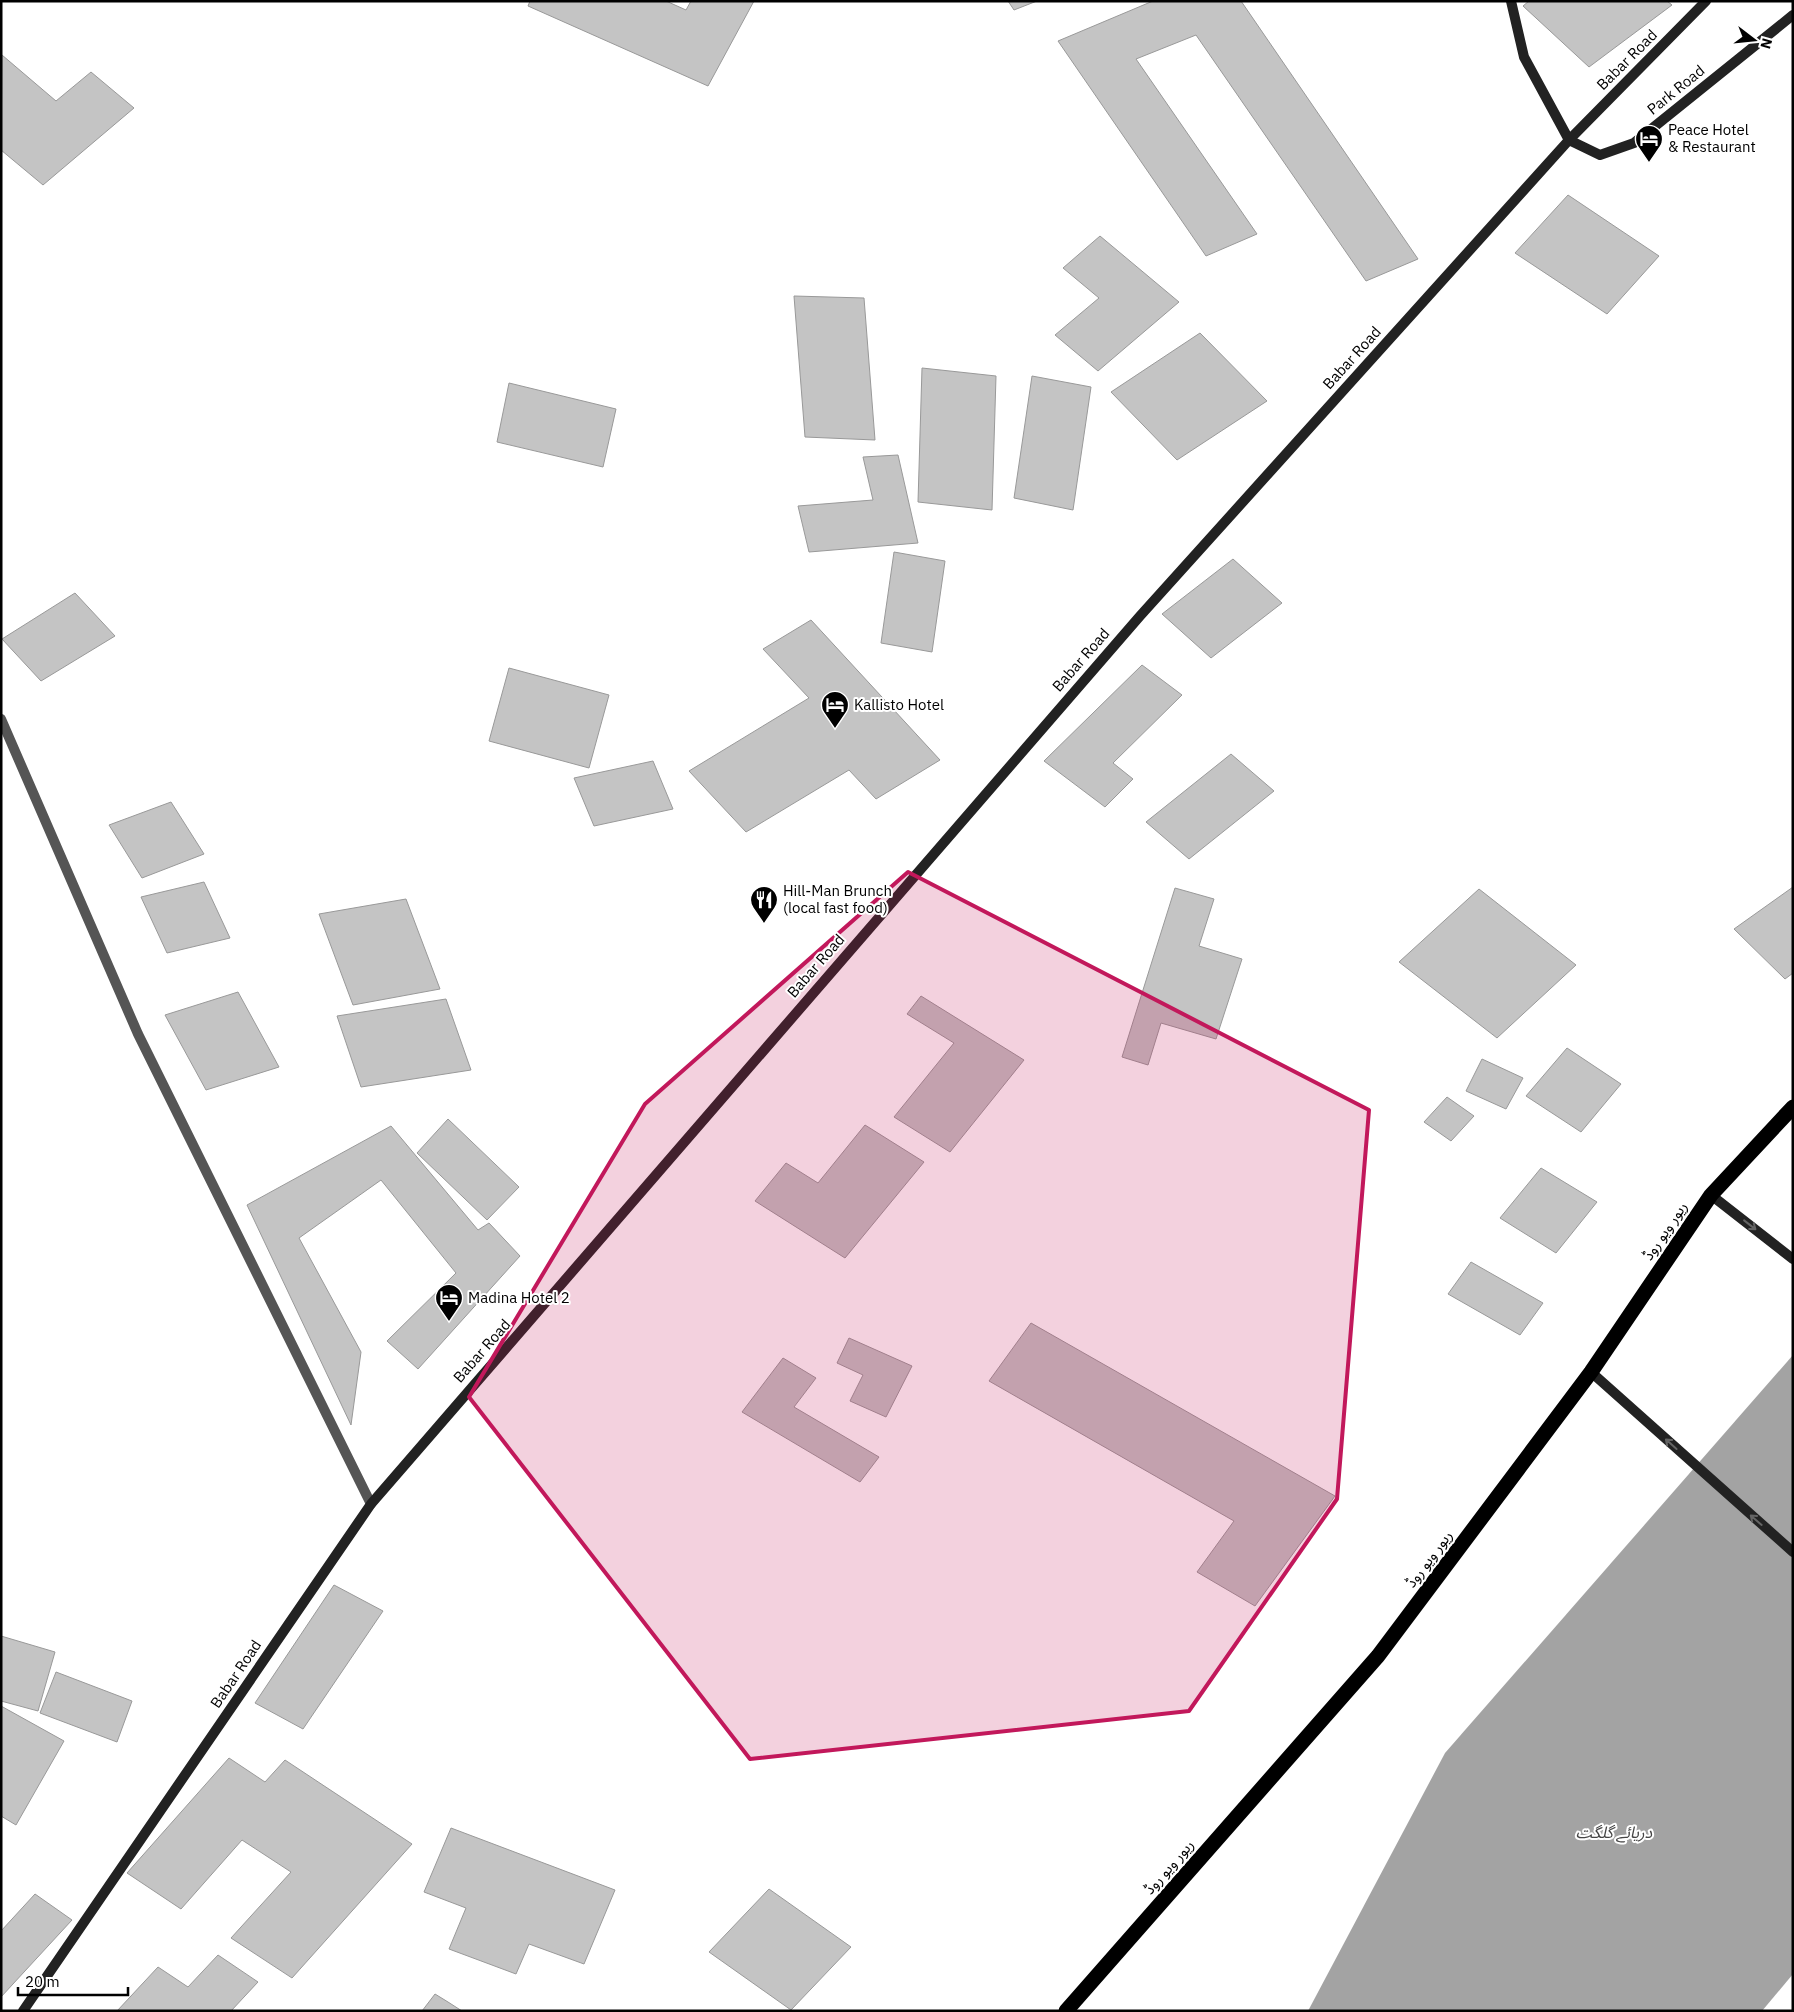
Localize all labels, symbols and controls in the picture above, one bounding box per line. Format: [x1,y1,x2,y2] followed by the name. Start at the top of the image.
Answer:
[1729,15,1779,65] north arrow
[1592,25,1661,94] street label: Babar Road
[1756,36,1777,51] text: N
[1643,61,1708,119] street label: Park Road
[1668,120,1756,156] place label: Peace Hotel & Restaurant
[1634,124,1664,163] hotel icon: Peace Hotel & Restaurant
[1318,322,1385,393] street label: Babar Road
[1048,624,1113,695] street label: Babar Road
[820,690,850,729] hotel icon: Kallisto Hotel
[854,695,944,714] place label: Kallisto Hotel
[783,881,892,917] place label: Hill-Man Brunch (local fast food)
[749,885,779,924] restaurant icon: Hill-Man Brunch (local fast food)
[783,930,848,1001] street label: Babar Road
[1638,1198,1691,1264] street label: ریور ویو روڈ
[1743,1220,1756,1231] one-way arrow
[434,1283,464,1322] hotel icon: Madina Hotel 2
[468,1288,570,1307] place label: Madina Hotel 2
[449,1315,514,1386] street label: Babar Road
[1664,1438,1677,1450] one-way arrow
[1750,1515,1763,1526] one-way arrow
[1401,1526,1456,1591] street label: ریور ویو روڈ
[206,1636,265,1711] street label: Babar Road
[1576,1822,1653,1843] water label: دریائے گلگت
[1140,1835,1198,1898] street label: ریور ویو روڈ
[18,1964,128,1996] scale bar
[25,1972,60,1991] text: 20 m

